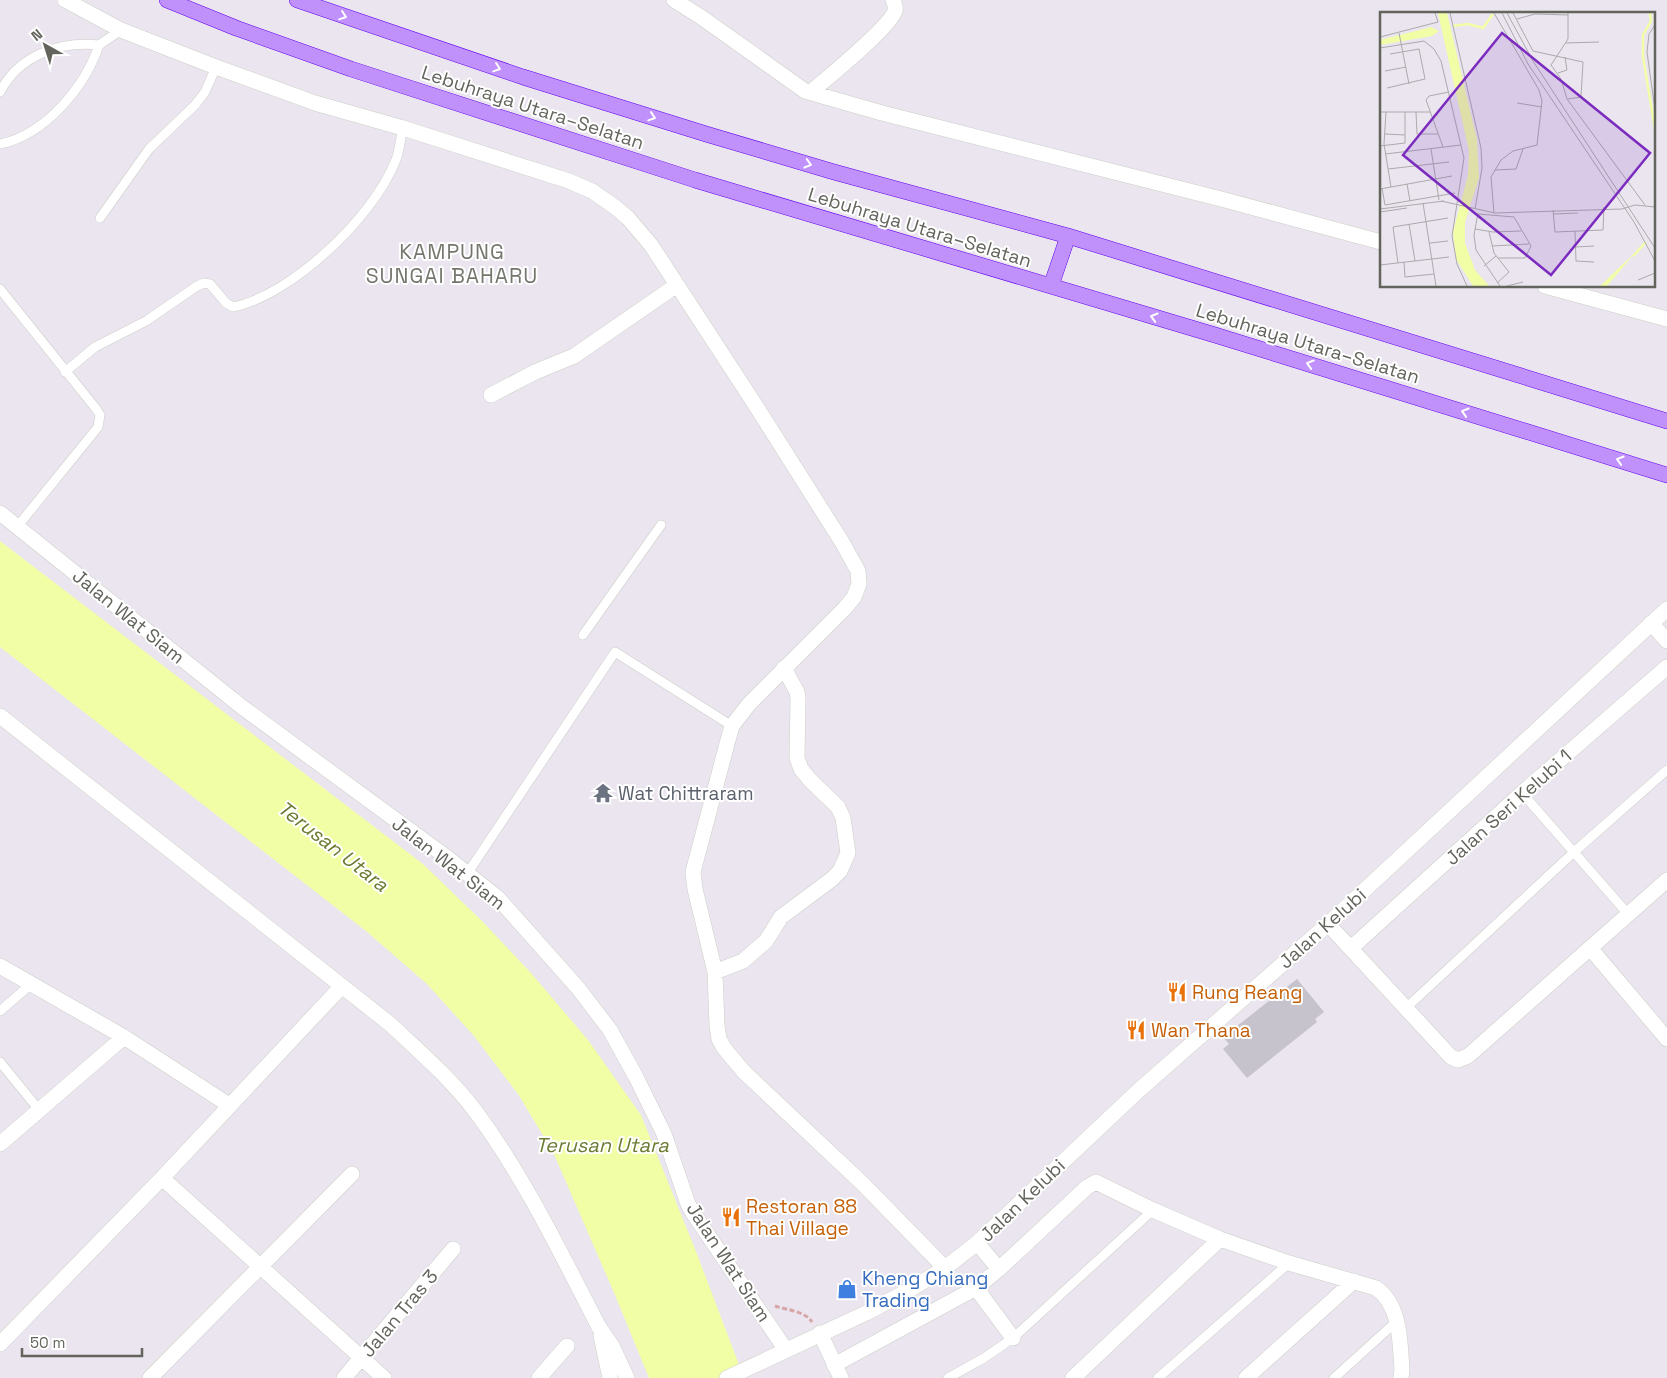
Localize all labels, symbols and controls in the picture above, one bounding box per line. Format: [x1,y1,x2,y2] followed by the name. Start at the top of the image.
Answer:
[339,10,347,20] one-way arrow
[1380,12,1654,288] inset map
[20,20,70,70] north arrow
[28,25,46,45] text: N
[418,60,647,155] street label: Lebuhraya Utara–Selatan
[493,62,501,72] one-way arrow
[648,112,656,122] one-way arrow
[803,158,812,169] one-way arrow
[805,182,1035,273] street label: Lebuhraya Utara–Selatan
[366,238,538,289] district label: KAMPUNG SUNGAI BAHARU
[1193,298,1423,389] street label: Lebuhraya Utara–Selatan
[1151,313,1159,323] one-way arrow
[1306,360,1315,370] one-way arrow
[1462,408,1470,418] one-way arrow
[1617,456,1625,466] one-way arrow
[67,563,190,669] street label: Jalan Wat Siam
[1440,744,1577,871] street label: Jalan Seri Kelubi 1
[618,781,754,806] place label: Wat Chittraram
[592,782,614,804] temple icon: Wat Chittraram
[272,795,394,898] water label: Terusan Utara
[387,811,511,916] street label: Jalan Wat Siam
[1273,882,1371,974] street label: Jalan Kelubi
[1192,980,1302,1005] place label: Rung Reang
[1166,981,1188,1003] restaurant icon: Rung Reang
[1151,1018,1251,1043] place label: Wan Thana
[1125,1019,1147,1041] restaurant icon: Wan Thana
[535,1132,669,1158] water label: Terusan Utara
[974,1153,1070,1247] street label: Jalan Kelubi
[746,1194,857,1241] place label: Restoran 88 Thai Village
[681,1198,777,1327] street label: Jalan Wat Siam
[720,1206,742,1228] restaurant icon: Restoran 88 Thai Village
[355,1264,443,1362] street label: Jalan Tras 3
[862,1266,988,1313] place label: Kheng Chiang Trading
[836,1278,858,1300] shop icon: Kheng Chiang Trading
[22,1326,142,1358] scale bar
[30,1333,65,1352] text: 50 m

